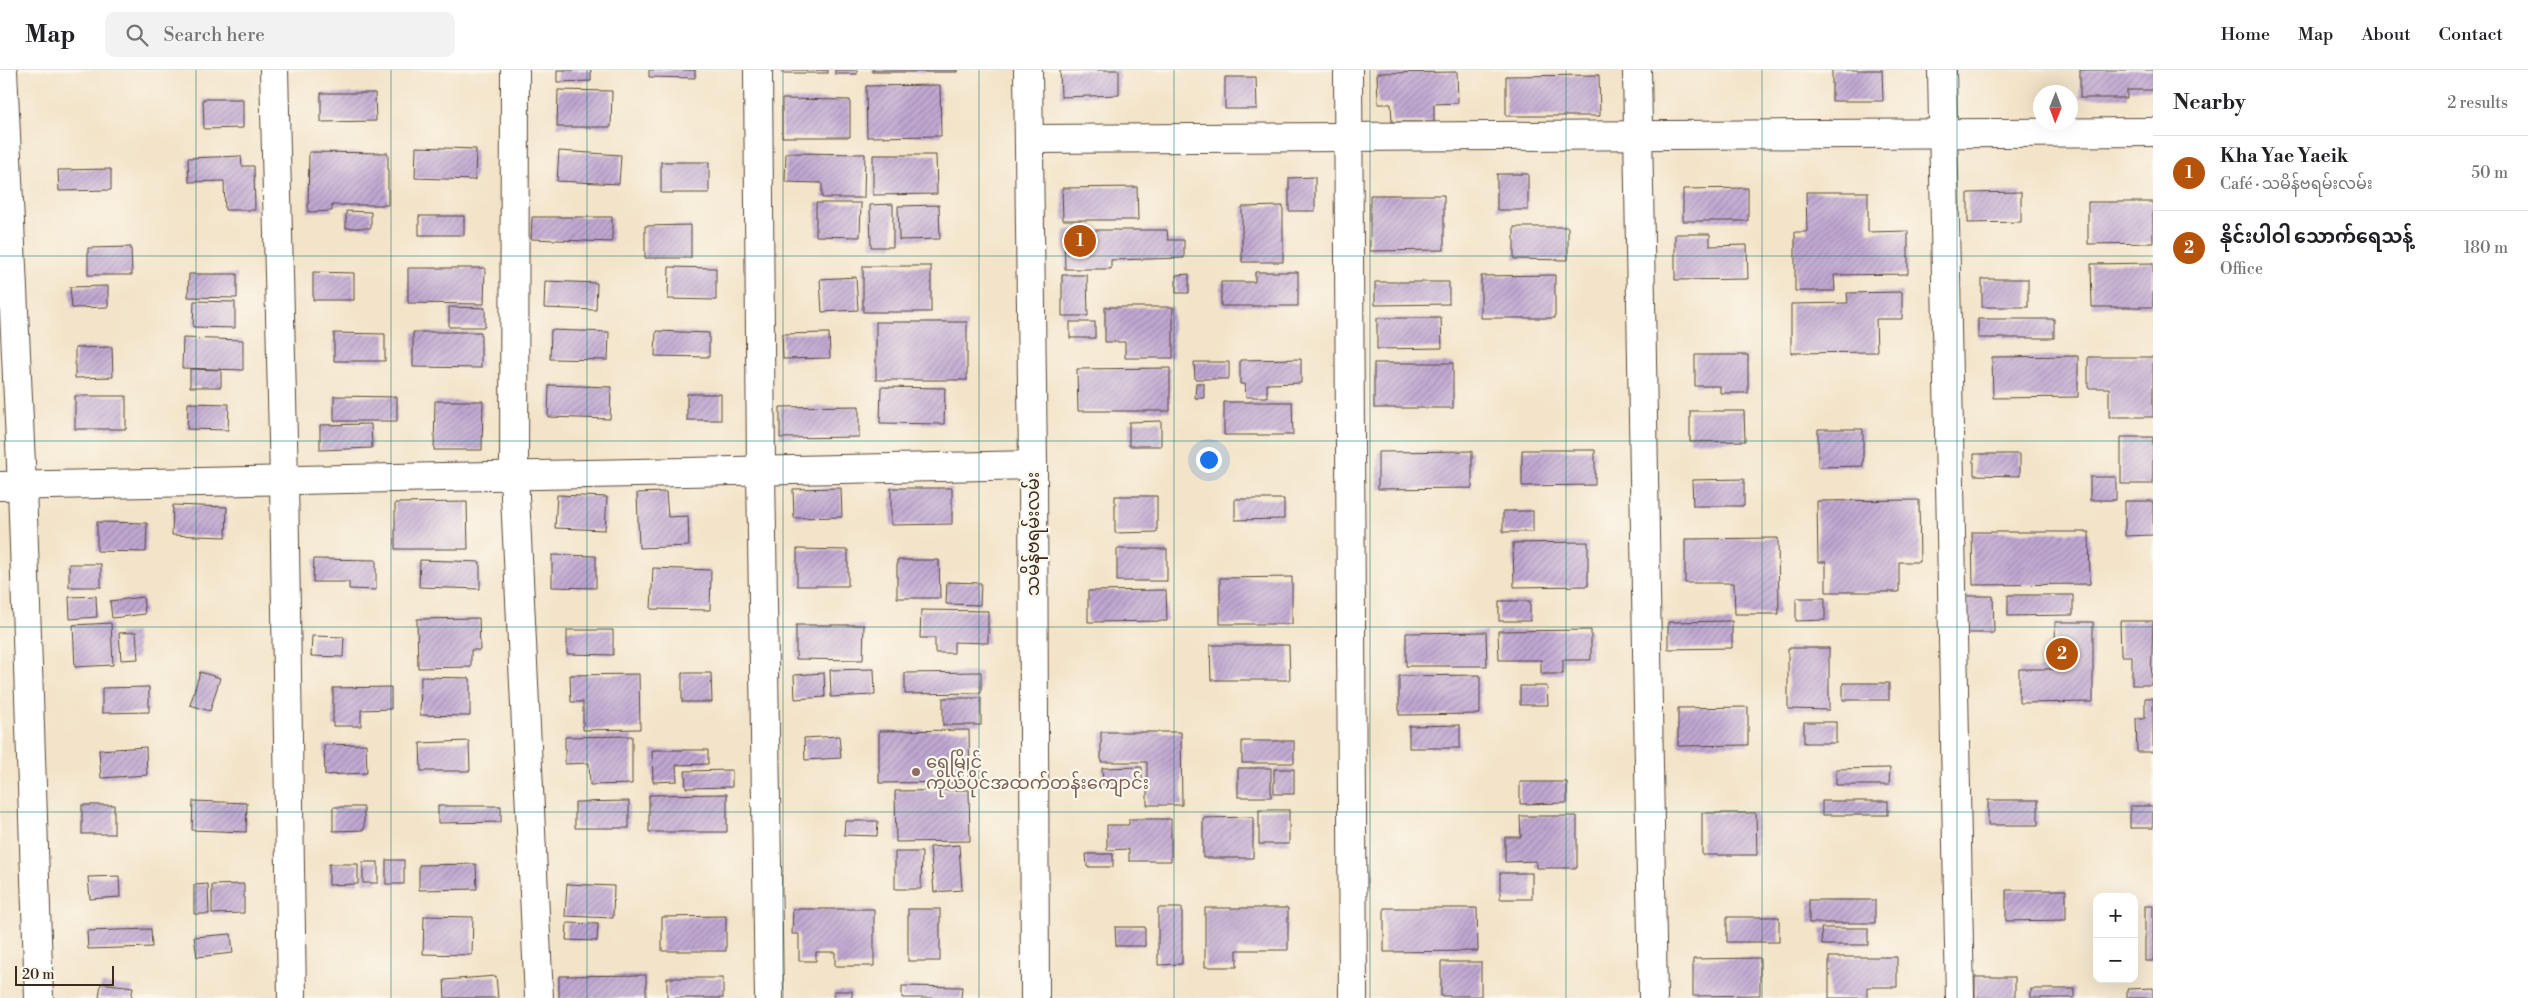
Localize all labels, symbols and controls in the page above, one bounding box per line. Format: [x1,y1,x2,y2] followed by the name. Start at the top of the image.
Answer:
[105,12,455,57] search box
[25,20,75,50] text: Map
[123,21,151,49] icon: search
[163,23,265,47] text: Search here
[2221,23,2270,46] text: Home
[2298,23,2334,46] text: Map
[2362,23,2411,46] text: About
[2439,23,2503,46] text: Contact
[2033,85,2078,130] north arrow
[2173,90,2246,116] text: Nearby
[2447,93,2508,113] text: 2 results
[2220,144,2349,168] text: Kha Yae Yaeik
[2185,163,2193,183] text: 1
[2471,163,2508,183] text: 50 m
[2220,174,2372,194] text: Café · သမိန်ဗရမ်းလမ်း
[1064,222,1096,260] pin: 1
[2220,225,2413,249] text: နိုင်းပါဝါ သောက်ရေသန့်
[2184,238,2194,258] text: 2
[2464,238,2508,258] text: 180 m
[2220,259,2263,279] text: Office
[1196,447,1222,473] your location
[1019,472,1048,596] street label: သမိန်ဗရမ်းလမ်း
[2046,635,2078,673] pin: 2
[926,748,1149,798] place label: ရွှေမြိုင် ကိုယ်ပိုင်အထက်တန်းကျောင်း
[910,766,922,778] marker: ရွှေမြိုင် ကိုယ်ပိုင်အထက်တန်းကျောင်း
[2093,893,2138,983] map controls
[2093,893,2138,938] button: +
[2093,938,2138,983] button: −
[15,963,114,986] scale bar
[22,966,54,984] text: 20 m

